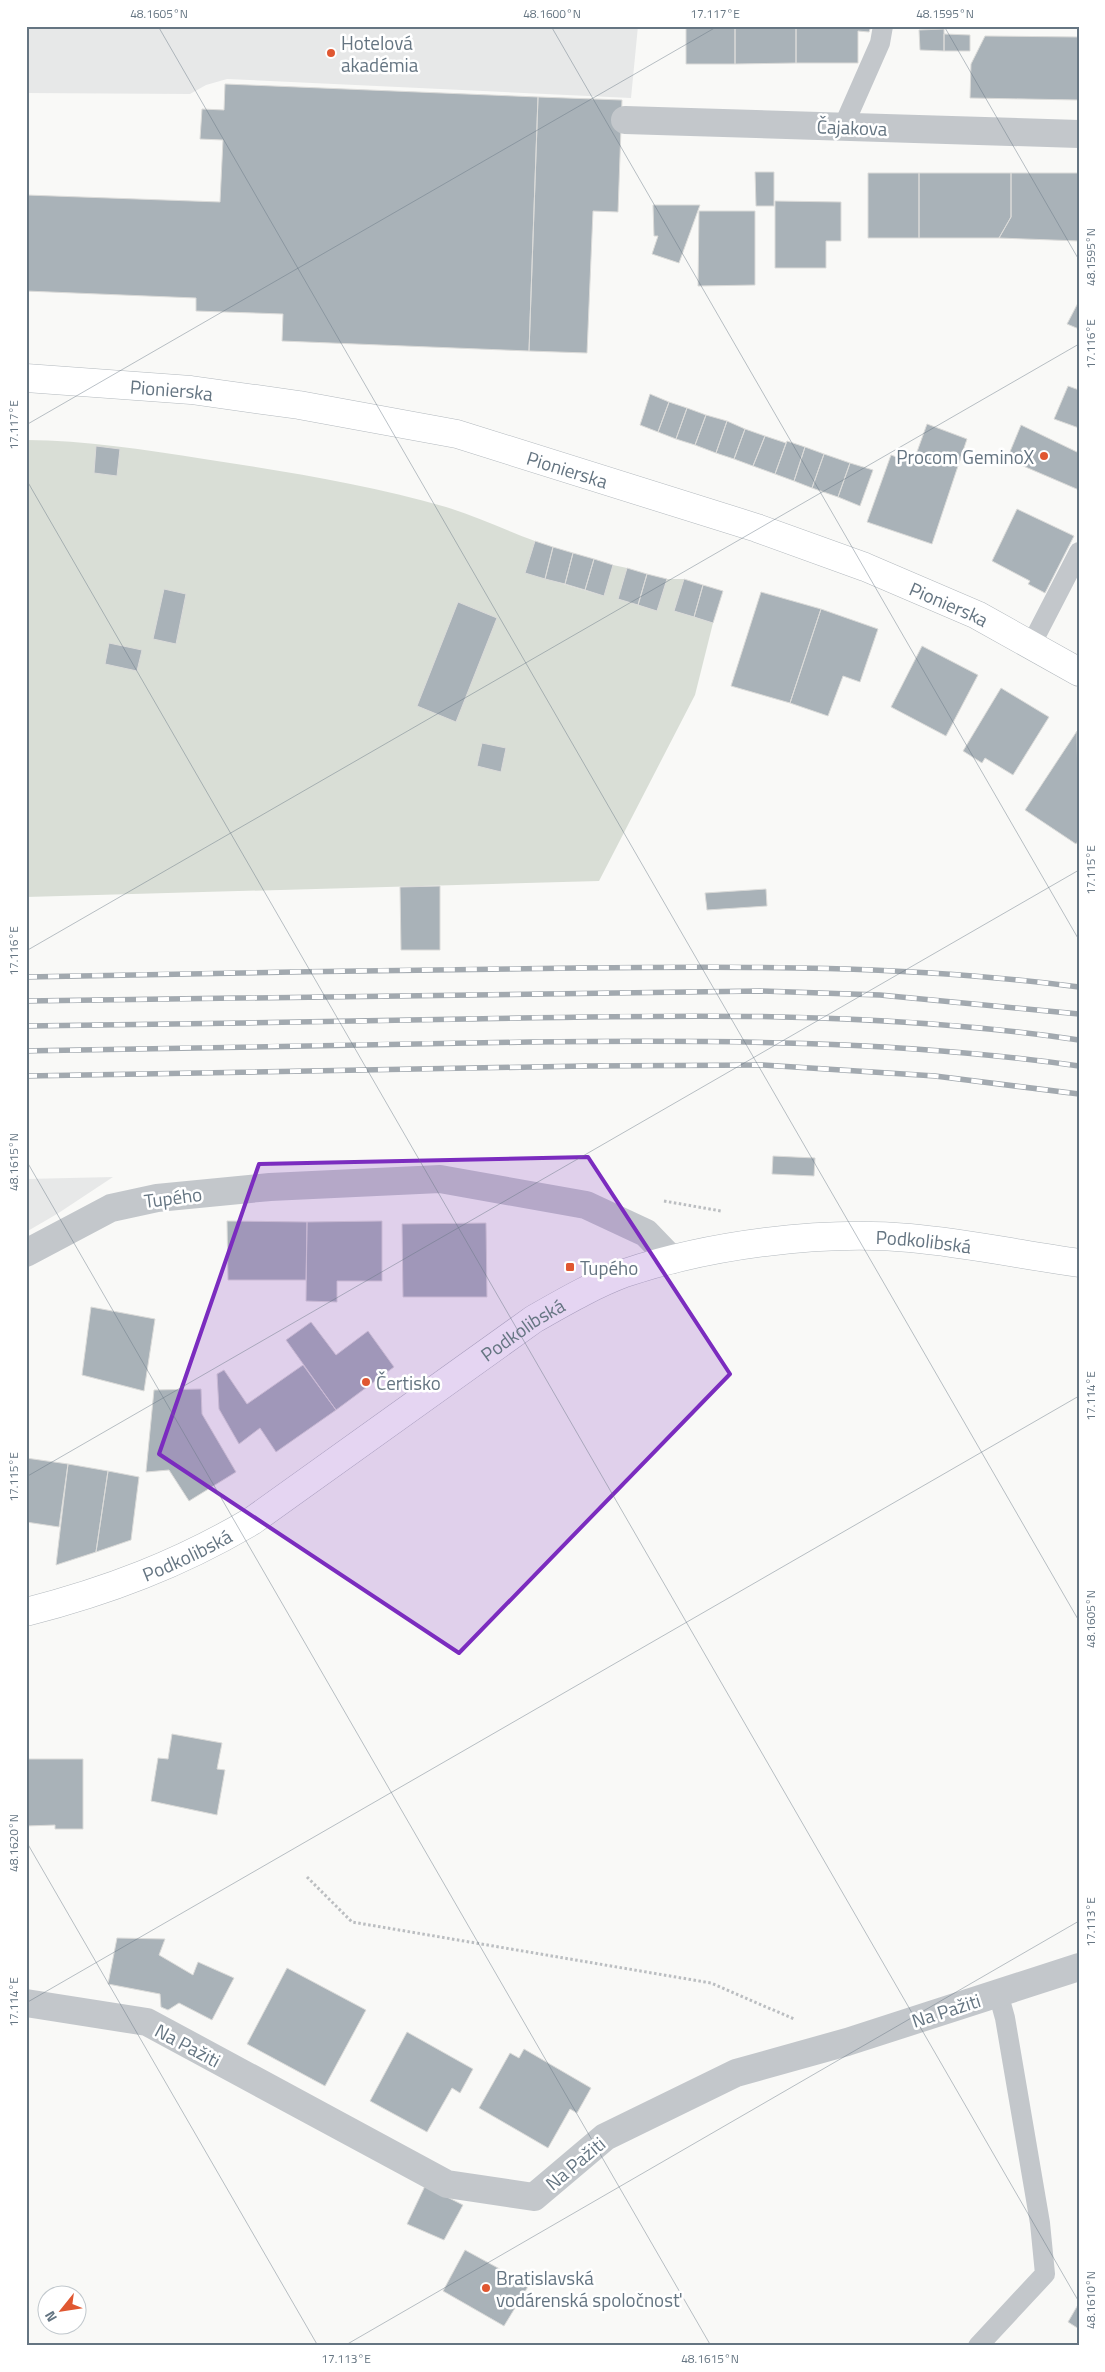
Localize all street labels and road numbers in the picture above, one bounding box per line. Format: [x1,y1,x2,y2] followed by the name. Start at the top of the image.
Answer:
[816,111,888,143] street label: Čajakova
[129,371,216,407] street label: Pionierska
[523,442,612,495] street label: Pionierska
[905,573,995,634] street label: Pionierska
[142,1179,204,1215] street label: Tupého
[875,1222,974,1260] street label: Podkolibská
[474,1290,570,1368] street label: Podkolibská
[138,1521,237,1588] street label: Podkolibská
[908,1985,984,2035] street label: Na Pažiti
[150,2016,226,2074] street label: Na Pažiti
[539,2129,611,2197] street label: Na Pažiti

